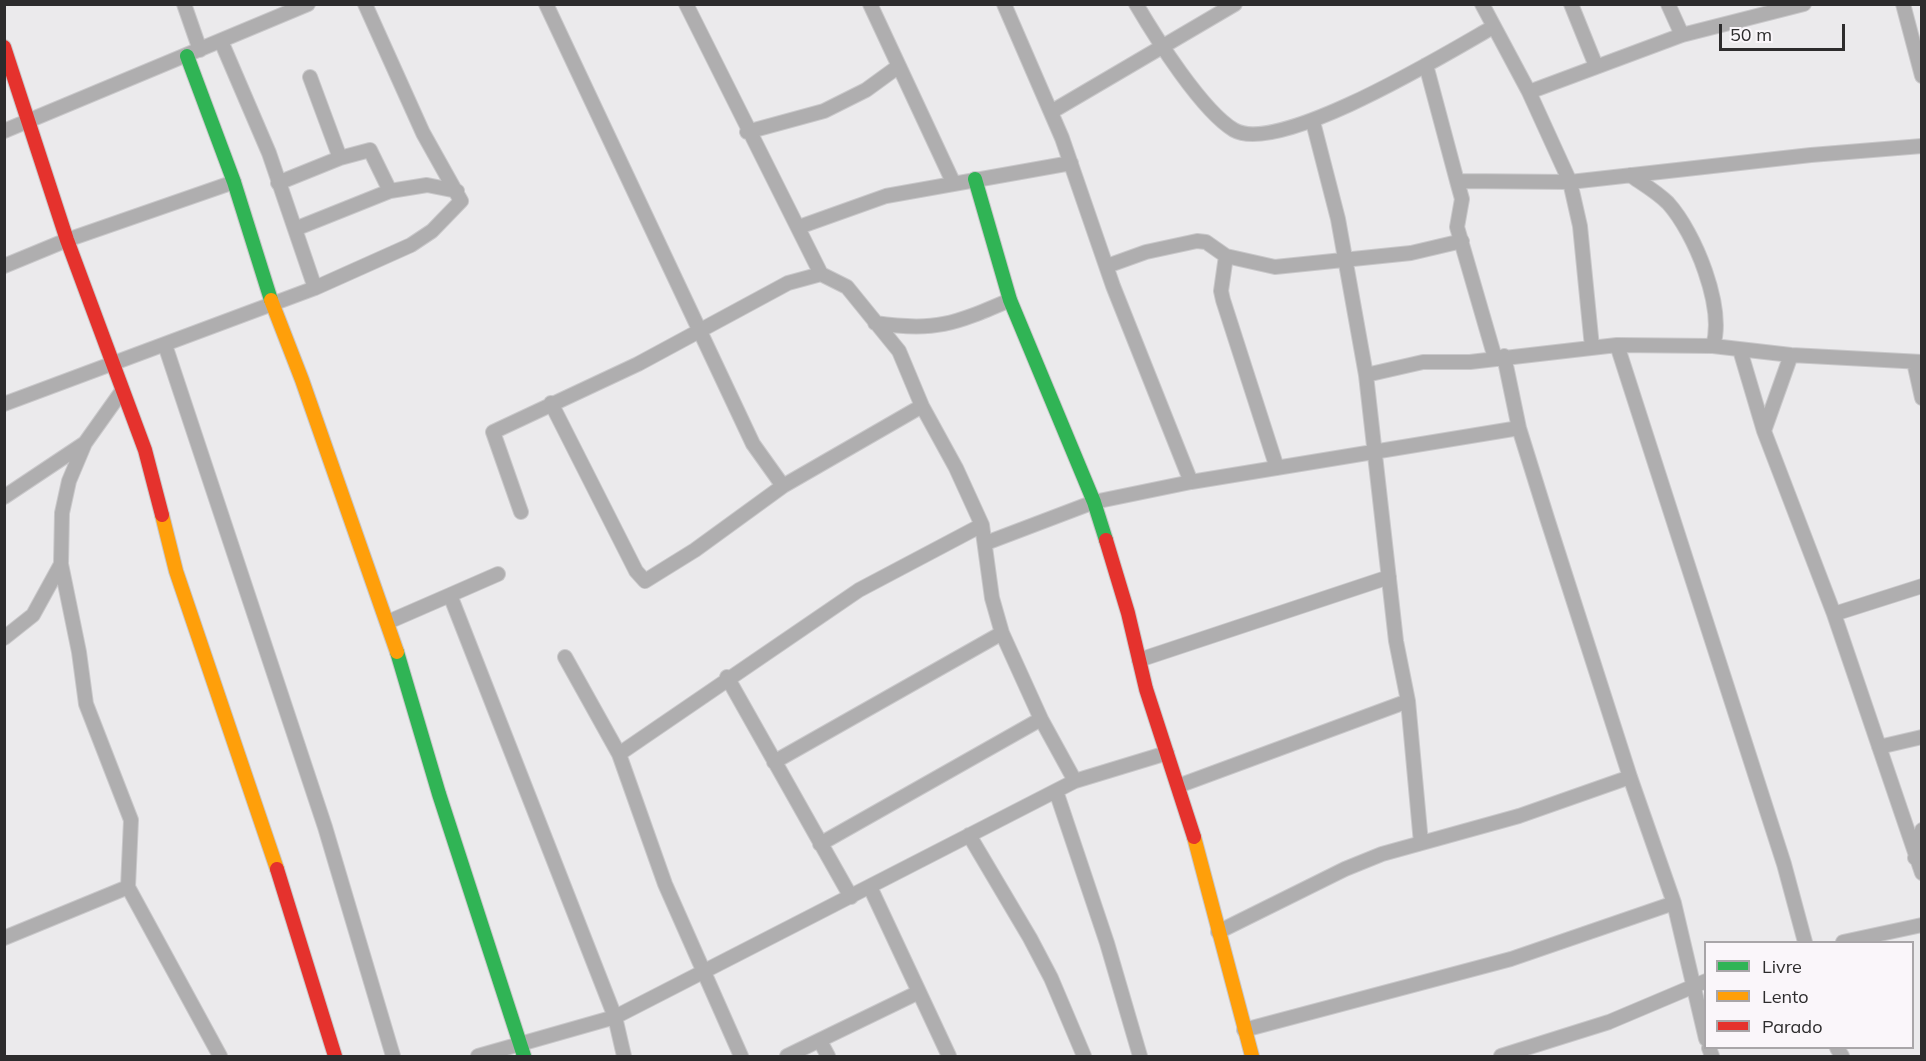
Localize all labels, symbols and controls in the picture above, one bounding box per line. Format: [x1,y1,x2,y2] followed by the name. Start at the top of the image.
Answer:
[1722,12,1848,50] scale bar
[1730,23,1772,46] text: 50 m
[1704,941,1914,1049] legend
[1762,955,1802,978] text: Livre
[1762,985,1809,1008] text: Lento
[1762,1015,1822,1038] text: Parado

